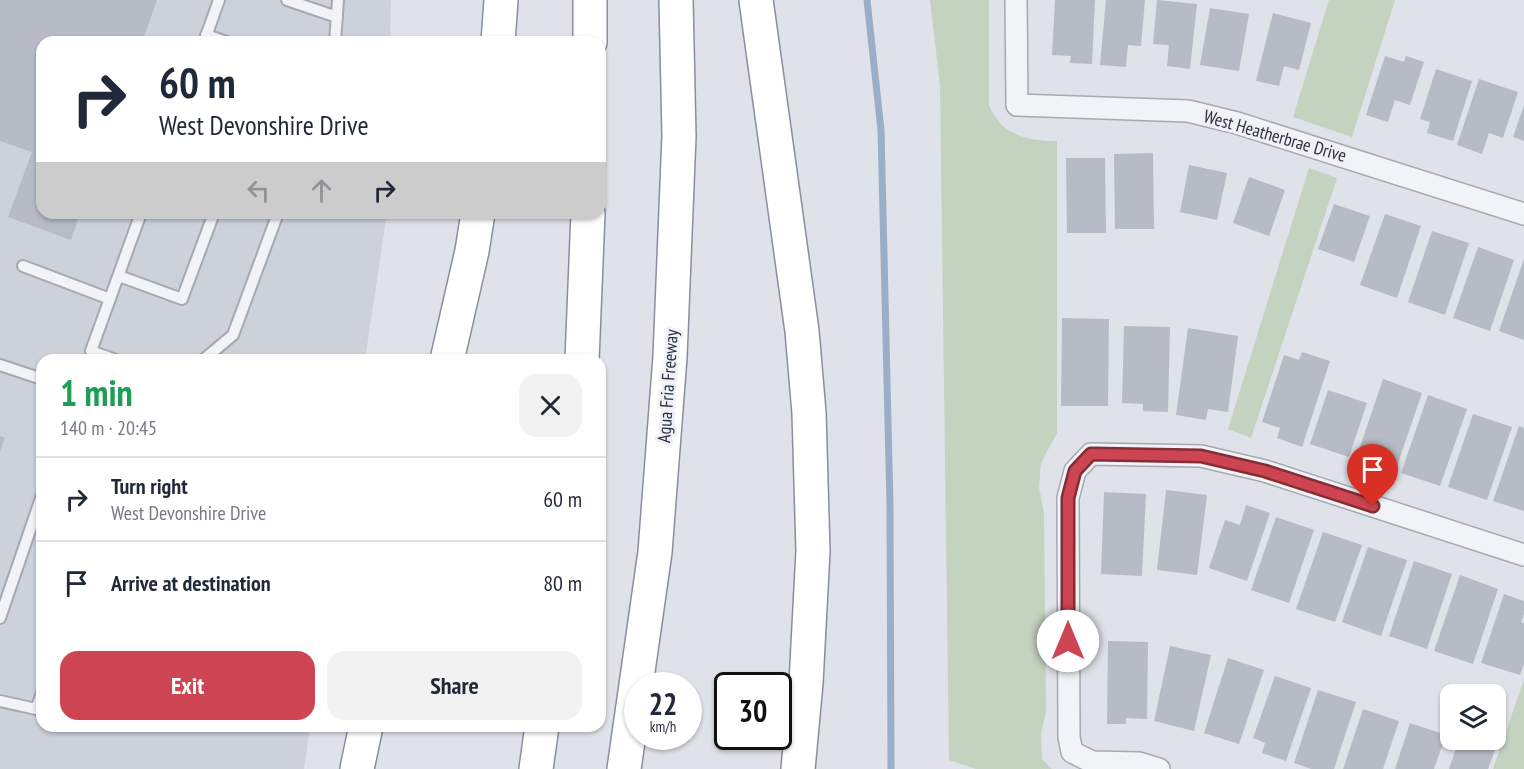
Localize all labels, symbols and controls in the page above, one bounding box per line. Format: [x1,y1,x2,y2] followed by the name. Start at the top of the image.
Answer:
[159,55,236,110] text: 60 m
[60,60,138,138] icon: right
[1201,104,1349,167] street label: West Heatherbrae Drive
[159,108,369,142] text: West Devonshire Drive
[242,174,275,207] icon: left
[305,174,338,207] icon: ahead
[368,174,401,207] icon: right
[652,328,683,444] street label: Agua Fria Freeway
[60,369,133,416] text: 1 min
[519,374,582,437] button: close
[60,415,157,441] text: 140 m · 20:45
[1347,444,1398,506] pin
[1356,453,1389,486] icon: arrive
[111,472,188,500] text: Turn right
[60,483,93,516] icon: right
[543,485,582,513] text: 60 m
[111,500,266,526] text: West Devonshire Drive
[60,567,93,600] icon: arrive
[111,569,271,597] text: Arrive at destination
[543,569,582,597] text: 80 m
[1036,609,1100,673] position arrow
[60,651,315,720] button: Exit
[327,651,582,720] button: Share
[714,672,792,750] speed limit sign: 30
[649,684,677,723] text: 22
[1440,684,1506,750] map controls
[1440,684,1506,750] button: layers
[650,717,676,736] text: km/h

